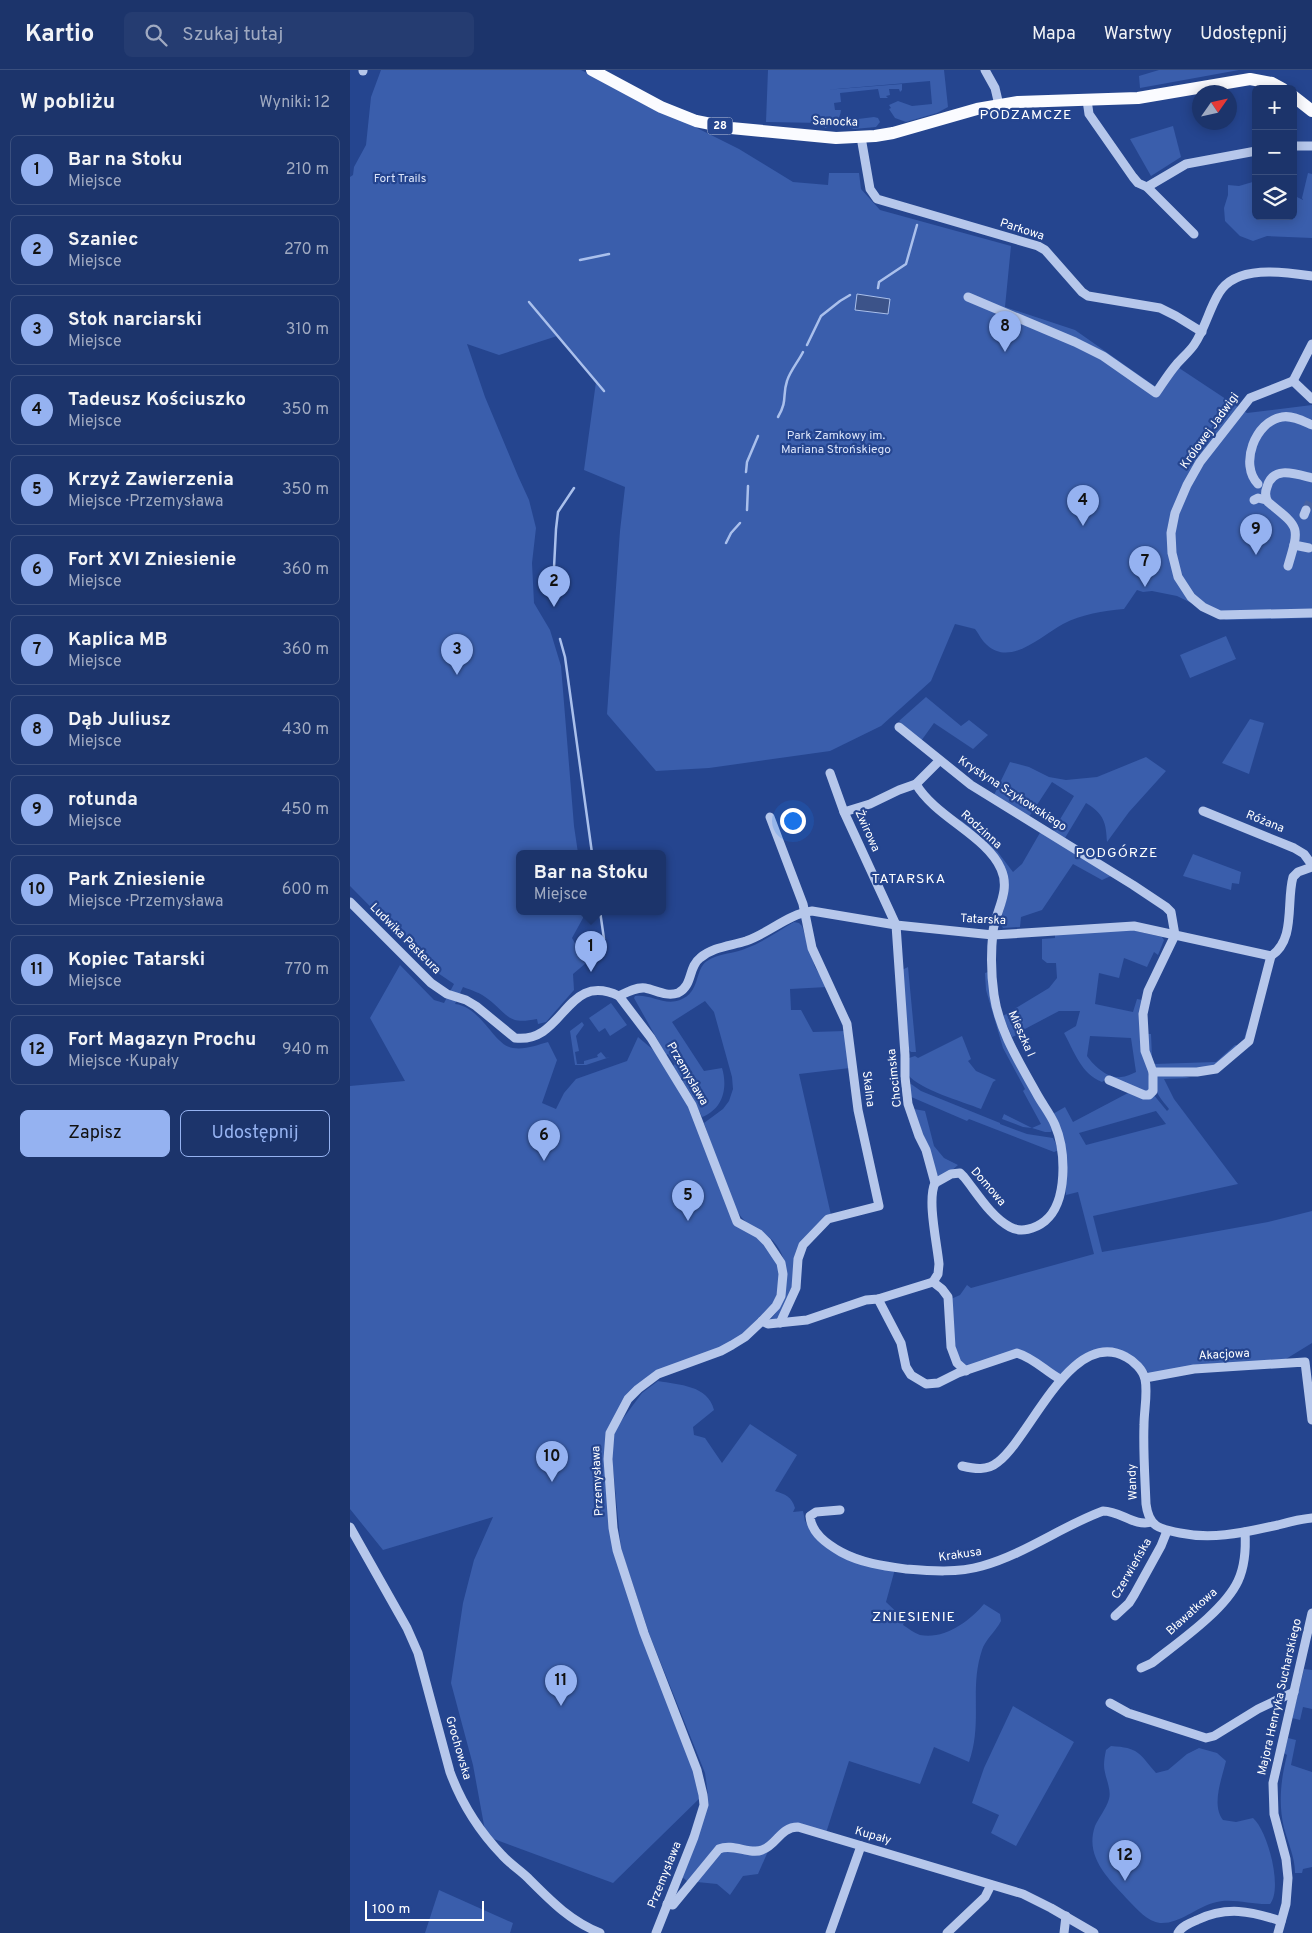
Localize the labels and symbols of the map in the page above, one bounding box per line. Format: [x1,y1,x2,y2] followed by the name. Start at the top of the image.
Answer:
[1192,85,1237,130] north arrow
[979,107,1073,124] district label: PODZAMCZE
[812,113,858,131] street label: Sanocka
[708,118,732,134] road number: 28
[374,171,426,187] park label: Fort Trails
[998,215,1046,245] street label: Parkowa
[989,311,1021,352] pin: 8
[1177,390,1243,472] street label: Królowej Jadwigi
[781,428,891,458] park label: Park Zamkowy im. Mariana Strońskiego
[1067,485,1099,526] pin: 4
[1240,514,1272,555] pin: 9
[1129,546,1161,587] pin: 7
[538,566,570,607] pin: 2
[441,634,473,675] pin: 3
[954,753,1070,835] street label: Krystyna Szykowskiego
[851,807,883,855] street label: Żwirowa
[957,807,1005,853] street label: Rodzinna
[1243,807,1287,837] street label: Różana
[780,808,806,834] your location
[1076,844,1158,862] district label: PODGÓRZE
[872,871,946,888] district label: TATARSKA
[366,900,444,978] street label: Ludwika Pasteura
[960,911,1006,929] street label: Tatarska
[575,931,607,972] pin: 1
[1004,1008,1038,1060] street label: Mieszka I
[662,1039,712,1109] street label: Przemysława
[884,1048,906,1108] street label: Chocimska
[858,1070,878,1108] street label: Skalna
[528,1120,560,1161] pin: 6
[967,1164,1009,1210] street label: Domowa
[672,1180,704,1221] pin: 5
[1198,1346,1250,1364] street label: Akacjowa
[536,1441,568,1482] pin: 10
[588,1445,608,1517] street label: Przemysława
[1124,1464,1142,1500] street label: Wandy
[1108,1536,1156,1602] street label: Czerwieńska
[937,1544,983,1566] street label: Krakusa
[1163,1585,1221,1639] street label: Bławatkowa
[872,1609,956,1626] district label: ZNIESIENIE
[1254,1617,1306,1777] street label: Majora Henryka Sucharskiego
[545,1665,577,1706] pin: 11
[441,1714,475,1782] street label: Grochowska
[853,1823,893,1849] street label: Kupały
[644,1839,686,1911] street label: Przemysława
[1109,1840,1141,1881] pin: 12
[365,1898,484,1921] scale bar

